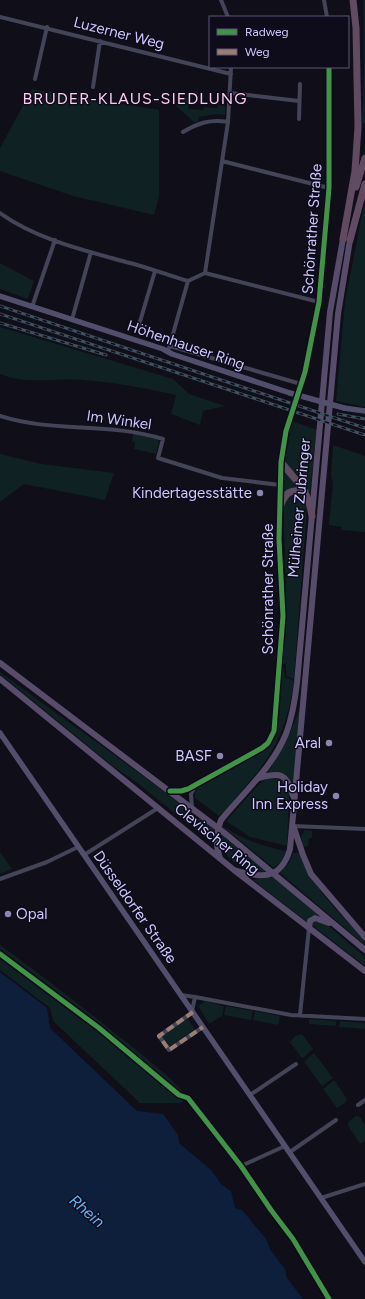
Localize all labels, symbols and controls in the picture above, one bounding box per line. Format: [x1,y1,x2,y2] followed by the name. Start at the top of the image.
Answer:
[72,13,166,53] street label: Luzerner Weg
[209,16,349,68] legend
[245,25,289,39] text: Radweg
[245,45,270,59] text: Weg
[23,89,247,108] district label: BRUDER-KLAUS-SIEDLUNG
[298,163,326,295] street label: Schönrather Straße
[125,316,247,374] street label: Höhenhauser Ring
[85,407,153,433] street label: Im Winkel
[284,438,314,578] street label: Mülheimer Zubringer
[132,484,252,502] place label: Kindertagesstätte
[255,488,265,498] marker: Kindertagesstätte
[259,524,277,654] street label: Schönrather Straße
[295,734,321,752] place label: Aral
[324,738,334,748] marker: Aral
[175,747,212,765] place label: BASF
[215,751,225,761] marker: BASF
[251,778,328,813] place label: Holiday Inn Express
[331,791,341,801] marker: Holiday Inn Express
[171,799,263,879] street label: Clevischer Ring
[89,847,181,967] street label: Düsseldorfer Straße
[16,905,47,923] place label: Opal
[3,909,13,919] marker: Opal
[66,1191,109,1231] water label: Rhein

